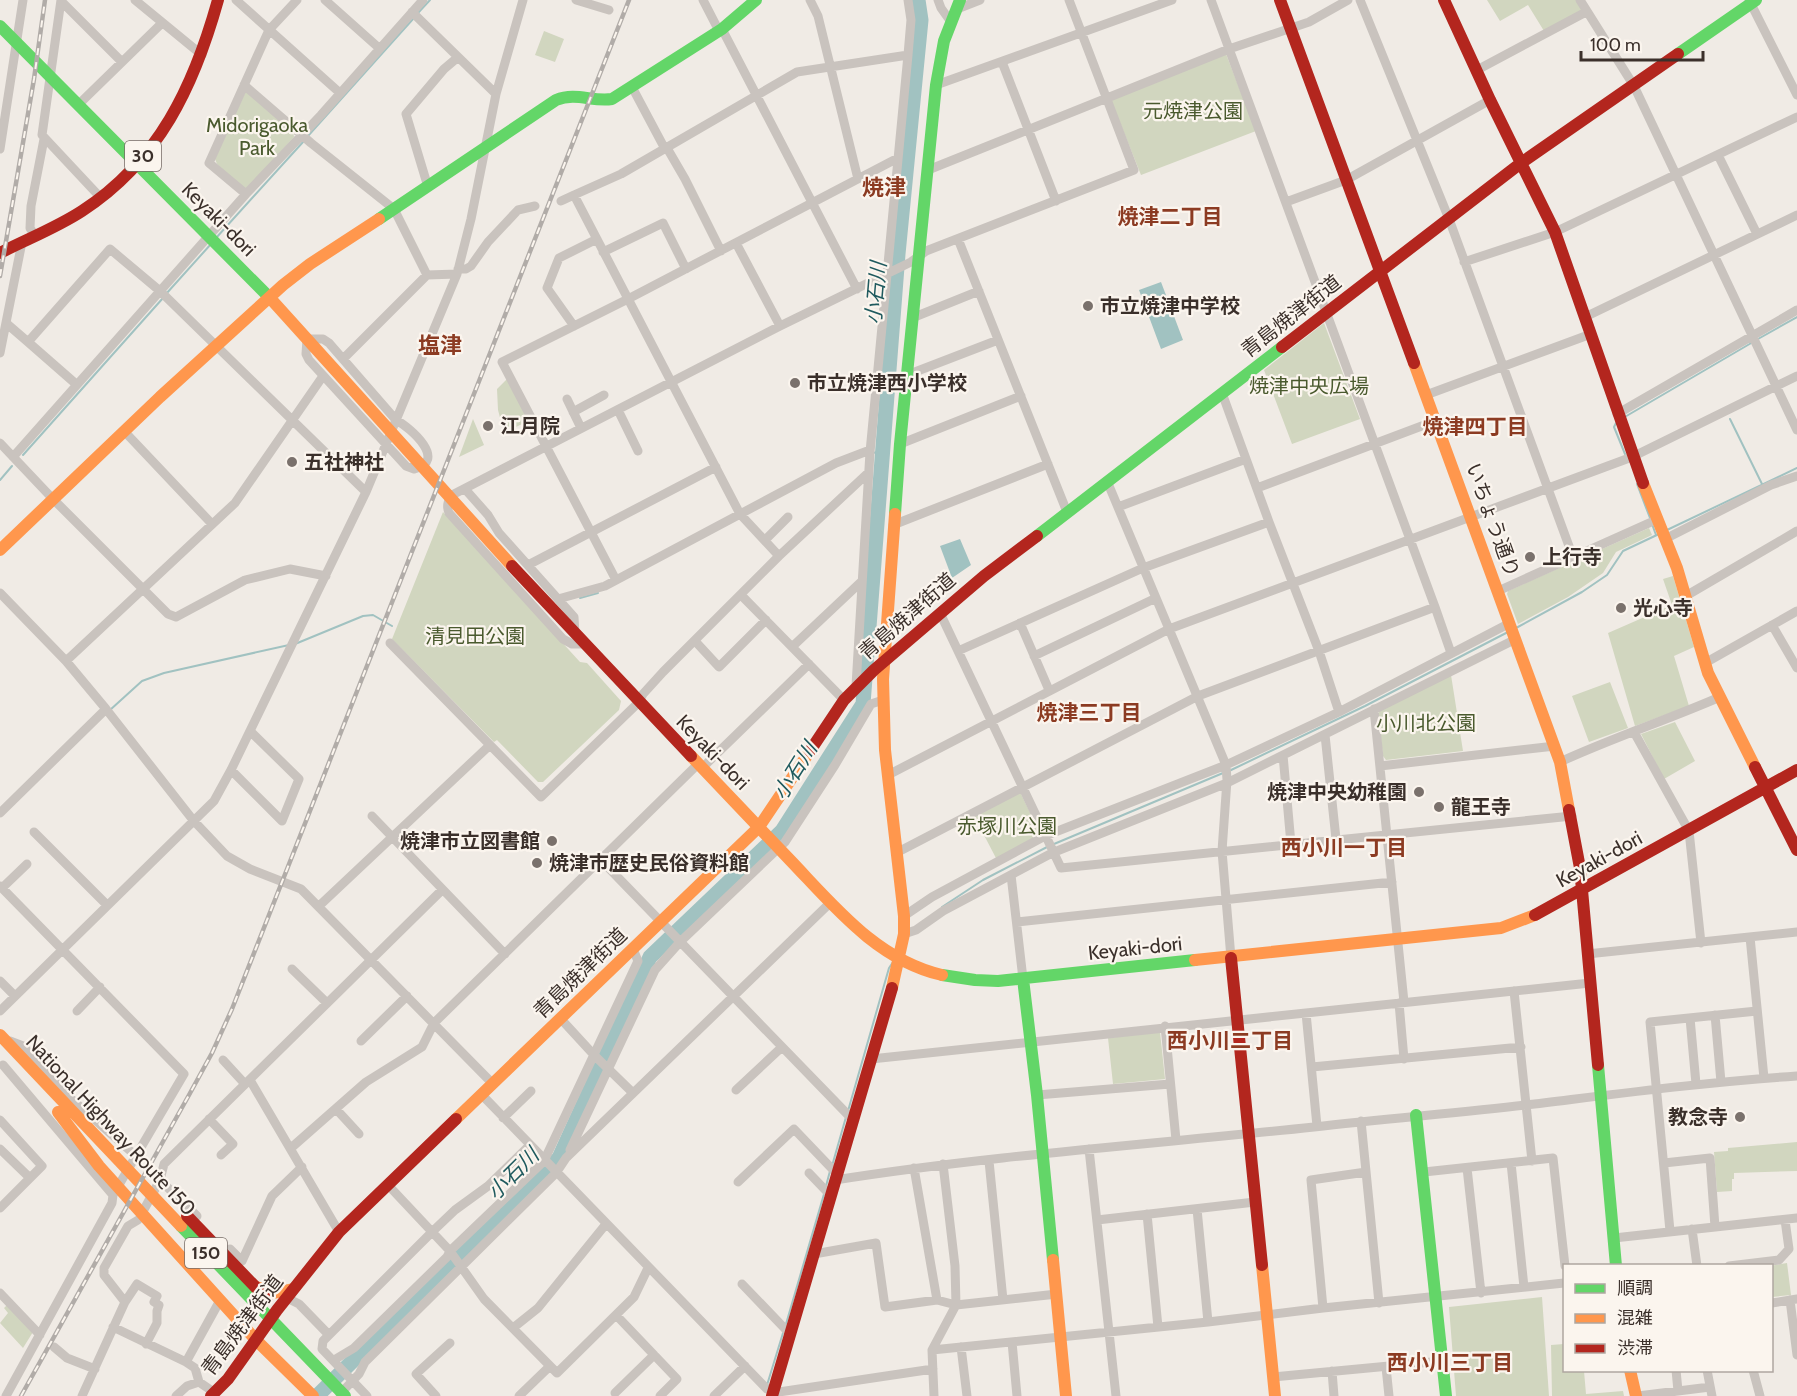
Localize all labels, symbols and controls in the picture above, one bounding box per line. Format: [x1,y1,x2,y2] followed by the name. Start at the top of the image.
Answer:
[1581,24,1702,62] scale bar
[1590,34,1641,56] text: 100 m
[1143,99,1243,123] park label: 元焼津公園
[206,113,308,160] park label: Midorigaoka Park
[125,141,161,171] road number: 30
[862,174,906,201] district label: 焼津
[177,177,261,261] street label: Keyaki-dori
[1118,204,1223,229] district label: 焼津二丁目
[860,258,891,325] water label: 小石川
[1236,270,1346,362] street label: 青島焼津街道
[1100,294,1240,318] place label: 市立焼津中学校
[1081,299,1095,313] marker: 市立焼津中学校
[418,332,462,359] district label: 塩津
[807,371,967,395] place label: 市立焼津西小学校
[1249,374,1369,398] park label: 焼津中央広場
[788,376,802,390] marker: 市立焼津西小学校
[500,414,560,438] place label: 江月院
[1423,414,1528,439] district label: 焼津四丁目
[481,419,495,433] marker: 江月院
[304,450,384,474] place label: 五社神社
[285,455,299,469] marker: 五社神社
[1461,460,1525,580] street label: いちょう通り
[1542,545,1602,569] place label: 上行寺
[1523,550,1537,564] marker: 上行寺
[854,568,960,664] street label: 青島焼津街道
[1633,596,1693,620] place label: 光心寺
[1614,601,1628,615] marker: 光心寺
[425,624,525,648] park label: 清見田公園
[1037,700,1142,725] district label: 焼津三丁目
[671,710,755,794] street label: Keyaki-dori
[1376,711,1476,735] park label: 小川北公園
[767,736,823,804] water label: 小石川
[1267,780,1407,804] place label: 焼津中央幼稚園
[1412,785,1426,799] marker: 焼津中央幼稚園
[1451,795,1511,819] place label: 龍王寺
[1432,800,1446,814] marker: 龍王寺
[957,814,1057,838] park label: 赤塚川公園
[1552,826,1646,892] street label: Keyaki-dori
[400,829,540,853] place label: 焼津市立図書館
[545,834,559,848] marker: 焼津市立図書館
[1281,835,1407,860] district label: 西小川一丁目
[549,851,749,875] place label: 焼津市歴史民俗資料館
[530,856,544,870] marker: 焼津市歴史民俗資料館
[529,923,631,1023] street label: 青島焼津街道
[1087,931,1183,965] street label: Keyaki-dori
[1167,1028,1293,1053] district label: 西小川二丁目
[21,1030,201,1220] street label: National Highway Route 150
[1668,1105,1728,1129] place label: 教念寺
[1733,1110,1747,1124] marker: 教念寺
[482,1141,545,1205] water label: 小石川
[185,1238,227,1268] road number: 150
[1563,1264,1773,1372] legend
[196,1270,288,1380] street label: 青島焼津街道
[1617,1277,1653,1299] text: 順調
[1617,1307,1653,1329] text: 混雑
[1617,1337,1653,1359] text: 渋滞
[1387,1350,1513,1375] district label: 西小川三丁目

